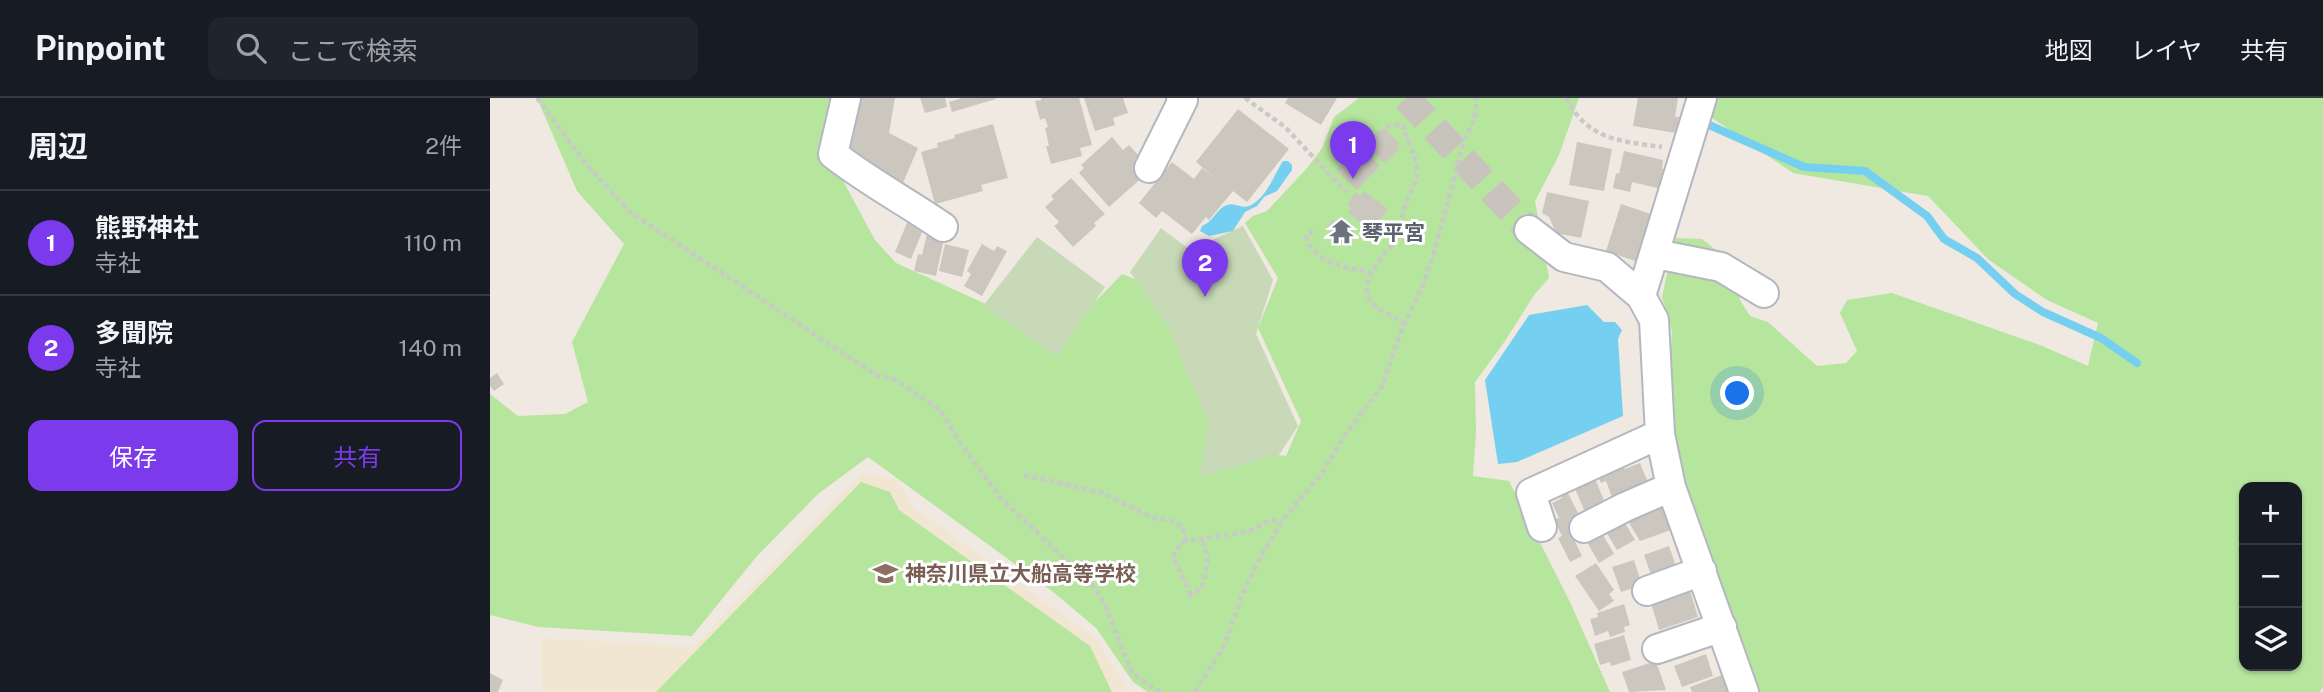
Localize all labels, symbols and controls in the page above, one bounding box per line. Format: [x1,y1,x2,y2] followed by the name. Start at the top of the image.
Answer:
[208,17,698,80] search box
[35,29,166,67] text: Pinpoint
[232,29,270,67] icon: search
[288,35,418,66] text: ここで検索
[2045,36,2093,64] text: 地図
[2131,36,2202,64] text: レイヤ
[2240,36,2288,64] text: 共有
[1330,121,1376,179] pin: 1
[28,128,88,164] text: 周辺
[425,132,462,159] text: 2件
[95,212,199,243] text: 熊野神社
[1328,218,1356,246] temple icon: 琴平宮
[1362,220,1425,245] place label: 琴平宮
[46,229,56,256] text: 1
[404,229,462,256] text: 110 m
[1182,239,1228,297] pin: 2
[95,249,141,276] text: 寺社
[95,317,173,348] text: 多聞院
[44,334,58,361] text: 2
[399,334,462,361] text: 140 m
[95,354,141,381] text: 寺社
[1720,376,1754,410] your location
[28,420,238,491] button: 保存
[252,420,462,491] button: 共有
[2239,482,2302,671] map controls
[2239,482,2302,545] button: +
[2239,545,2302,608] button: −
[871,559,899,587] school or university icon: 神奈川県立大船高等学校
[905,561,1136,586] place label: 神奈川県立大船高等学校
[2239,608,2302,671] button: layers

